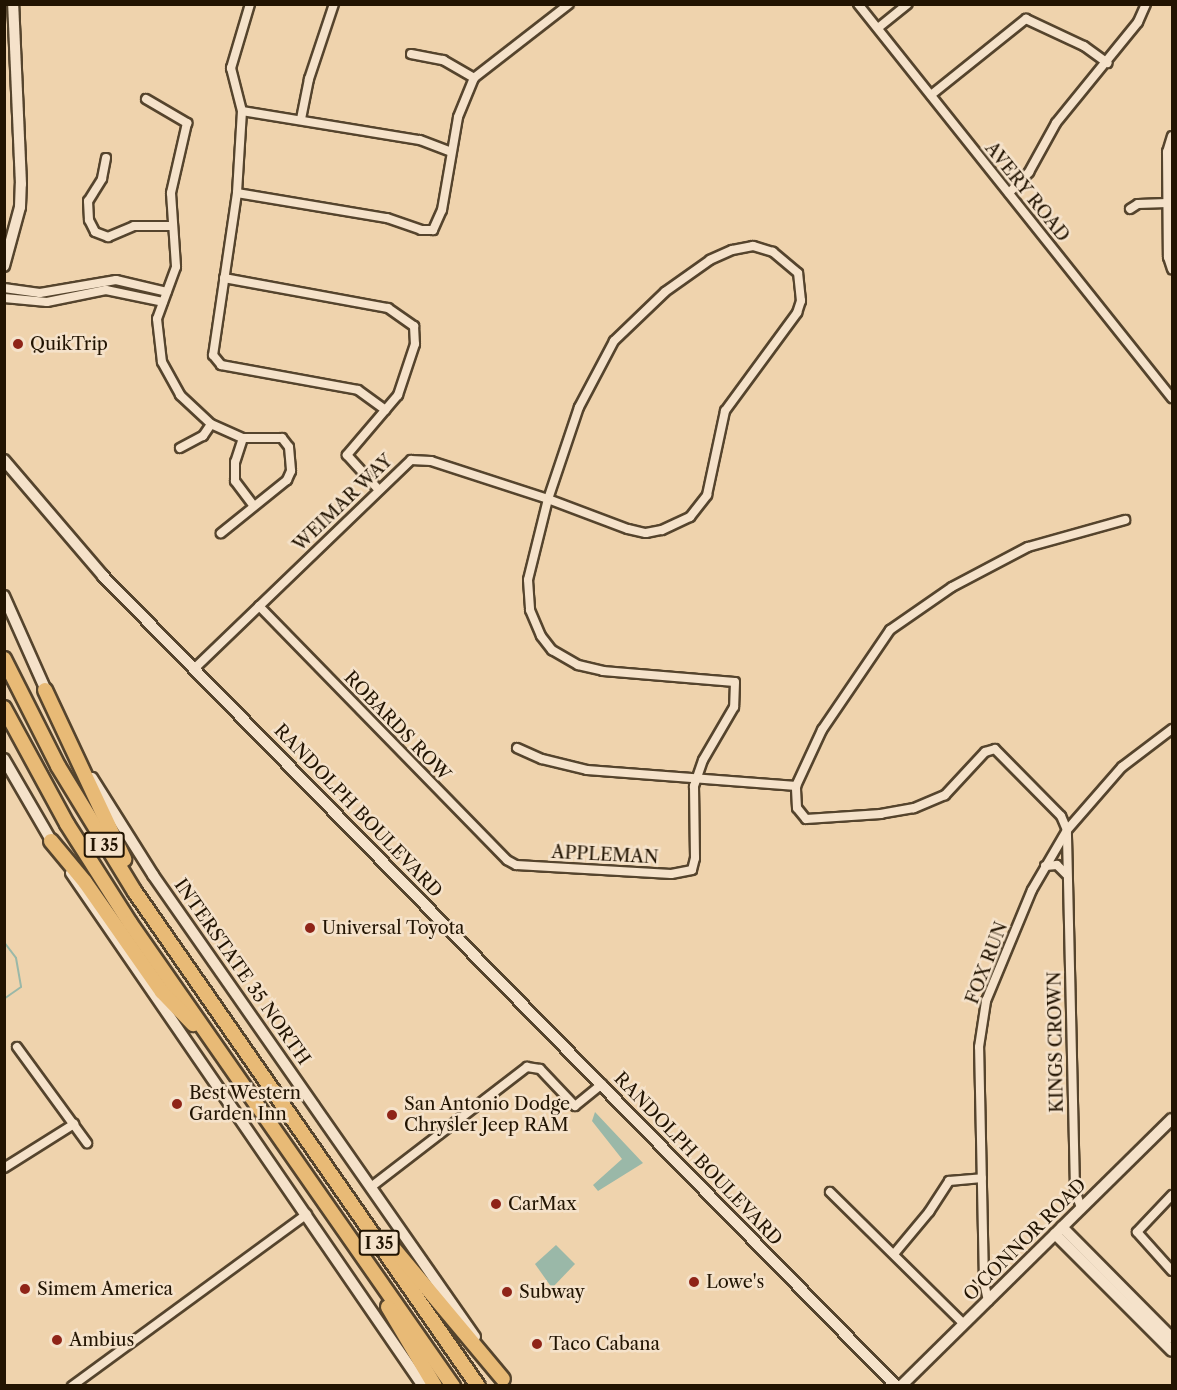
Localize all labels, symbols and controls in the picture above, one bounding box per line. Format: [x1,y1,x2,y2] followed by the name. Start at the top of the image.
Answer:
[980,138,1074,246] street label: AVERY ROAD
[30,333,108,355] place label: QuikTrip
[11,337,25,351] marker: QuikTrip
[288,450,398,556] street label: WEIMAR WAY
[339,667,455,785] street label: ROBARDS ROW
[269,720,447,902] street label: RANDOLPH BOULEVARD
[83,832,125,858] road number: I 35
[551,841,659,869] street label: APPLEMAN
[169,875,315,1069] street label: INTERSTATE 35 NORTH
[322,917,465,939] place label: Universal Toyota
[961,919,1013,1007] street label: FOX RUN
[303,921,317,935] marker: Universal Toyota
[1044,971,1068,1113] street label: KINGS CROWN
[609,1068,787,1250] street label: RANDOLPH BOULEVARD
[189,1083,302,1126] place label: Best Western Garden Inn
[404,1094,571,1136] place label: San Antonio Dodge Chrysler Jeep RAM
[170,1097,184,1111] marker: Best Western Garden Inn
[385,1108,399,1122] marker: San Antonio Dodge Chrysler Jeep RAM
[959,1174,1091,1306] street label: O'CONNOR ROAD
[508,1193,577,1215] place label: CarMax
[489,1197,503,1211] marker: CarMax
[358,1230,400,1256] road number: I 35
[706,1271,764,1293] place label: Lowe's
[687,1275,701,1289] marker: Lowe's
[37,1278,174,1300] place label: Simem America
[519,1281,585,1303] place label: Subway
[18,1282,32,1296] marker: Simem America
[500,1285,514,1299] marker: Subway
[69,1329,134,1351] place label: Ambius
[50,1333,64,1347] marker: Ambius
[549,1333,660,1355] place label: Taco Cabana
[530,1337,544,1351] marker: Taco Cabana

